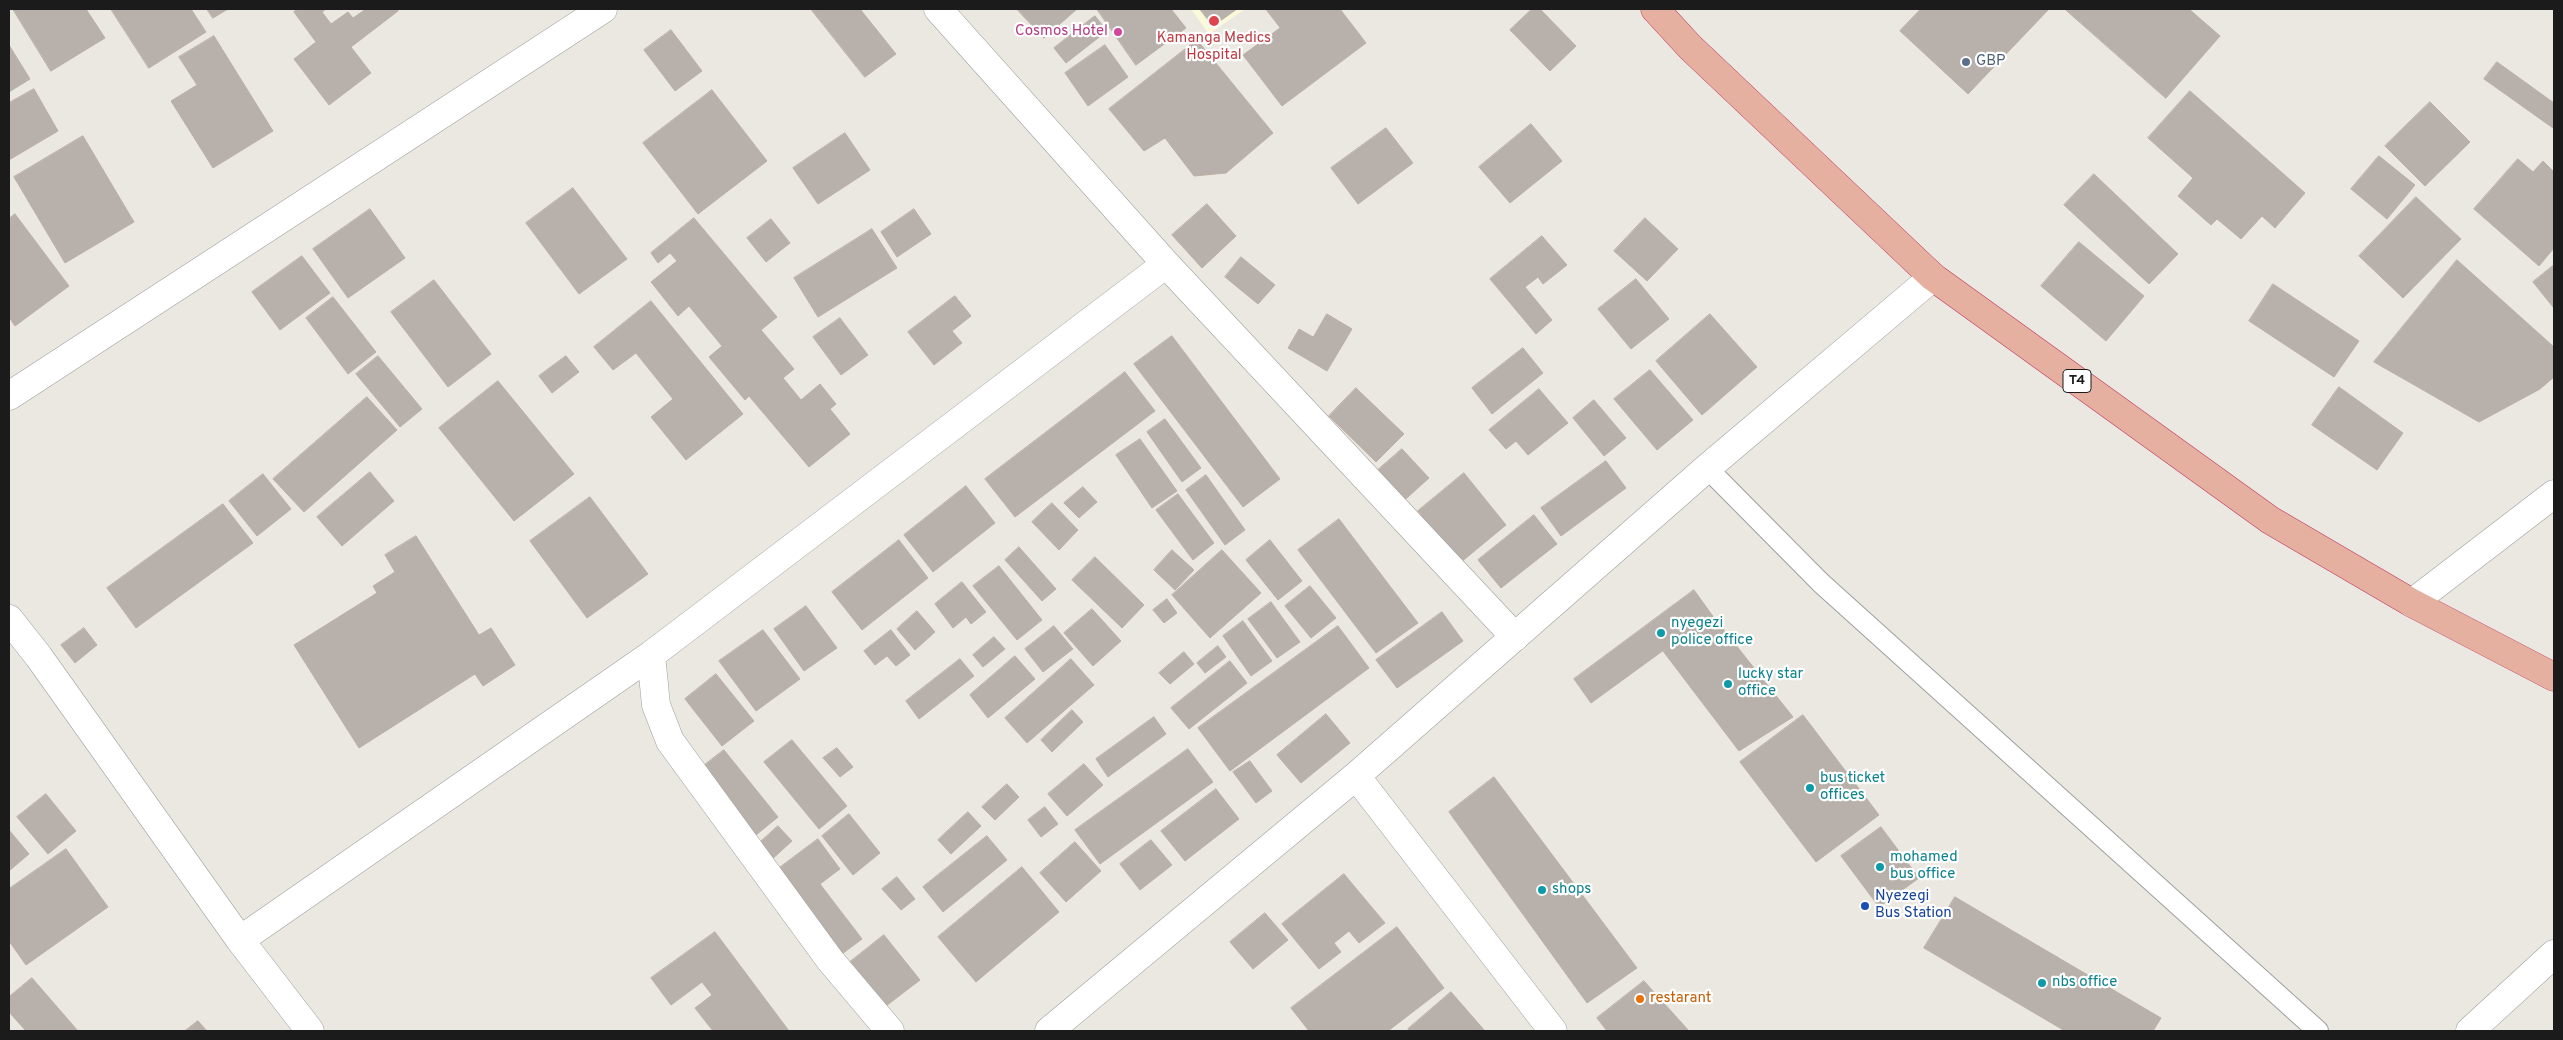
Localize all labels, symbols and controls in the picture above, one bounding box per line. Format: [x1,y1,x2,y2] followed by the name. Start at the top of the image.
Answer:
[1207,14,1221,28] marker: Kamanga Medics Hospital
[1015,23,1108,41] place label: Cosmos Hotel
[1112,26,1124,38] marker: Cosmos Hotel
[1157,30,1271,65] place label: Kamanga Medics Hospital
[1976,53,2006,71] place label: GBP
[1960,56,1972,68] marker: GBP
[2063,370,2091,392] road number: T4
[1671,615,1753,650] place label: nyegezi police office
[1655,627,1667,639] marker: nyegezi police office
[1738,666,1803,701] place label: lucky star office
[1722,678,1734,690] marker: lucky star office
[1820,770,1885,805] place label: bus ticket offices
[1804,782,1816,794] marker: bus ticket offices
[1890,849,1958,884] place label: mohamed bus office
[1874,861,1886,873] marker: mohamed bus office
[1552,881,1591,899] place label: shops
[1536,884,1548,896] marker: shops
[1875,888,1952,923] place label: Nyezegi Bus Station
[1859,900,1871,912] marker: Nyezegi Bus Station
[2052,974,2117,992] place label: nbs office
[2036,977,2048,989] marker: nbs office
[1650,990,1711,1008] place label: restarant
[1634,993,1646,1005] marker: restarant

